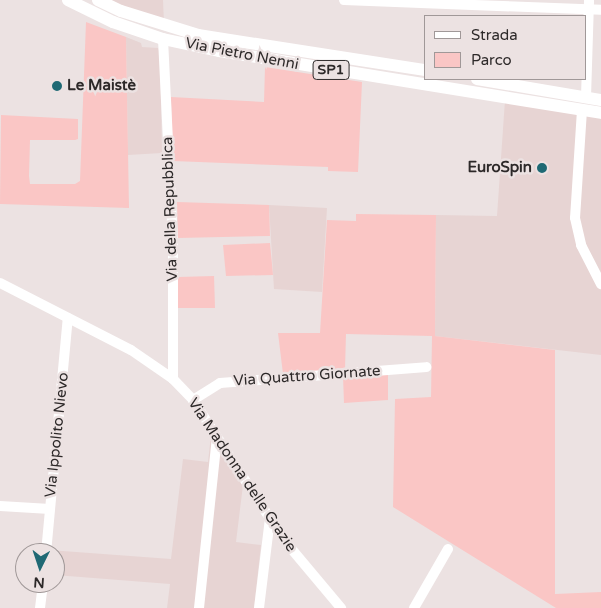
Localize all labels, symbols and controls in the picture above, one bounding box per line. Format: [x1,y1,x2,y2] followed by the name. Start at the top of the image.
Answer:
[424,15,586,80] legend
[471,26,518,44] text: Strada
[184,34,300,74] street label: Via Pietro Nenni
[471,51,512,69] text: Parco
[312,58,350,82] road number: SP1
[67,77,136,95] place label: Le Maistè
[51,80,63,92] marker: Le Maistè
[158,136,182,282] street label: Via della Repubblica
[468,159,532,177] place label: EuroSpin
[536,162,548,174] marker: EuroSpin
[233,362,381,390] street label: Via Quattro Giornate
[41,372,73,498] street label: Via Ippolito Nievo
[184,395,300,555] street label: Via Madonna delle Grazie
[15,543,65,593] north arrow
[33,574,45,591] text: N

